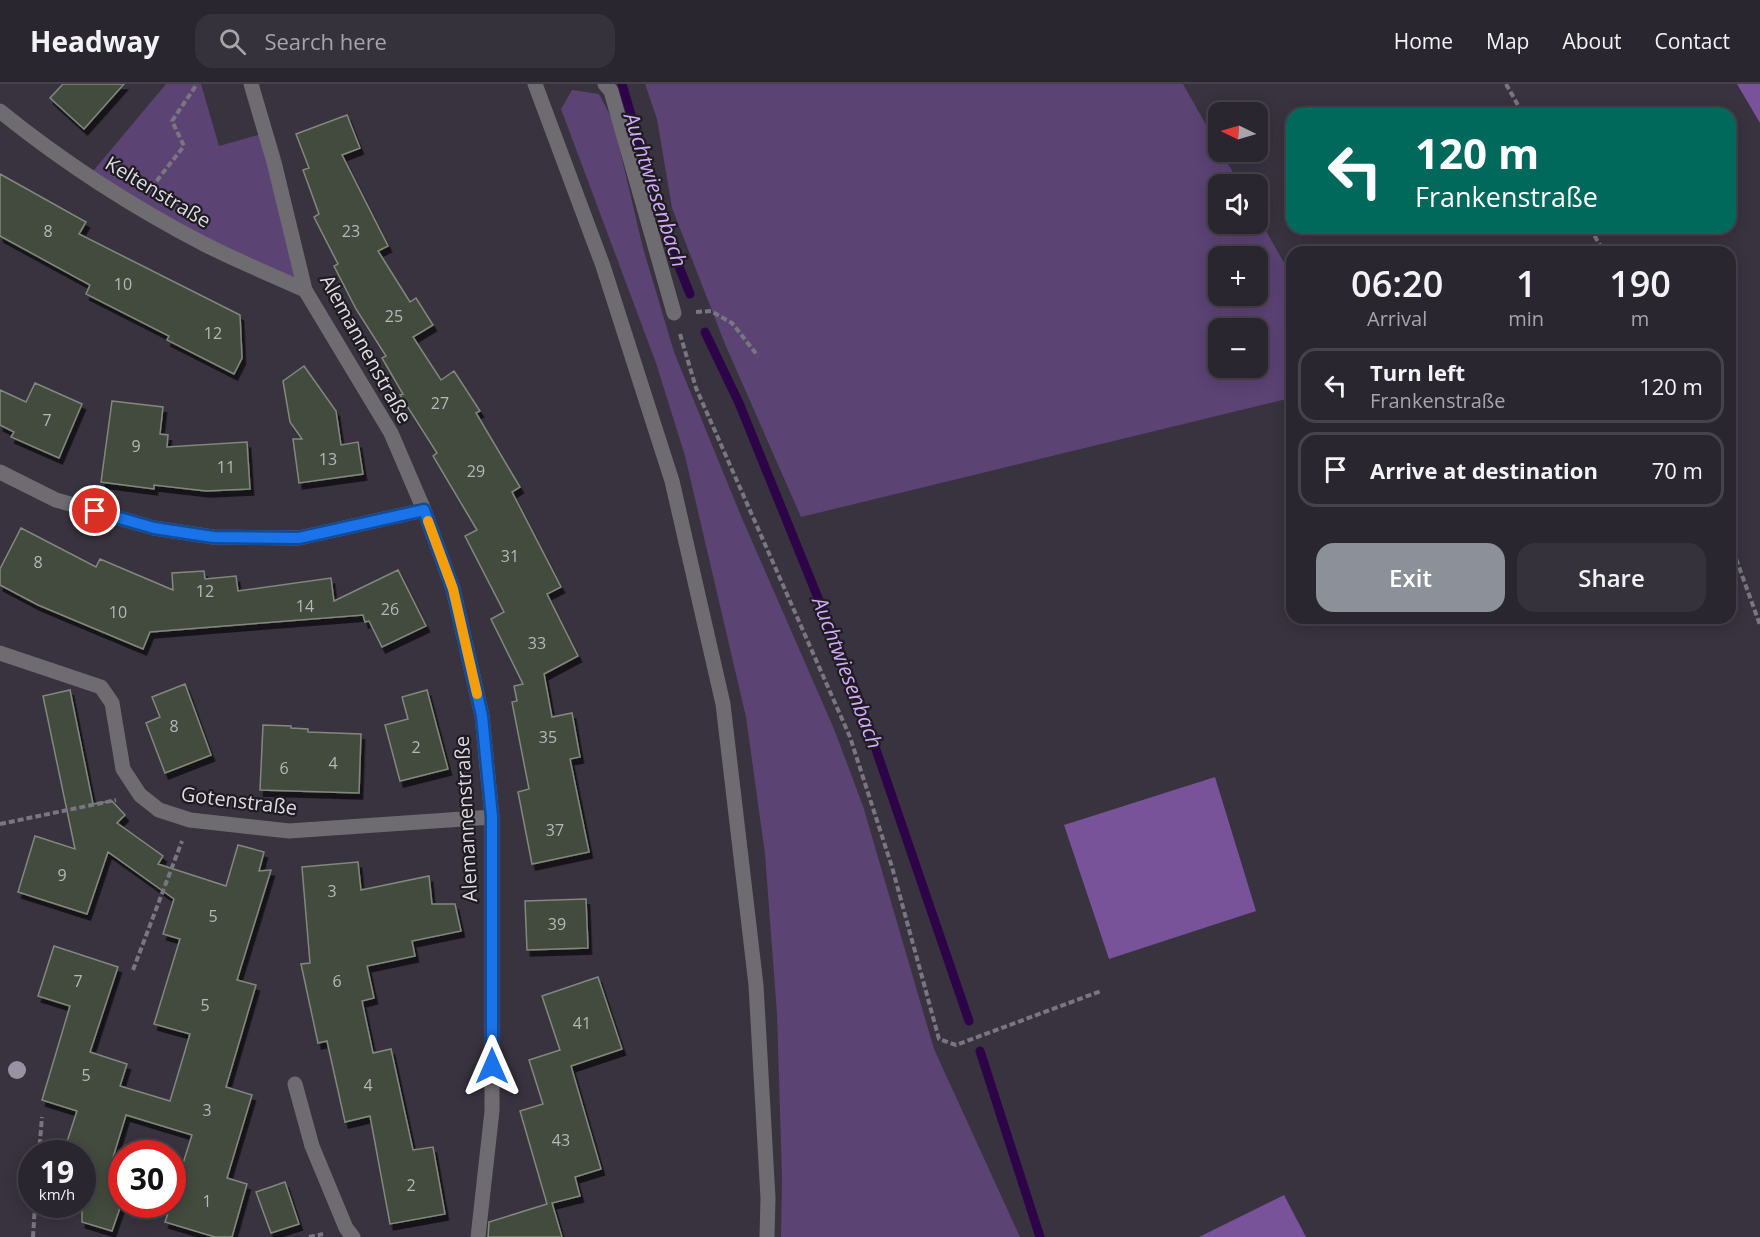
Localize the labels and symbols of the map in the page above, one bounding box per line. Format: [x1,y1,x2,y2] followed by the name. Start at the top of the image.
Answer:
[1208,102,1268,162] north arrow
[617,107,694,270] water label: Auchtwiesenbach
[100,149,216,234] street label: Keltenstraße
[43,220,53,242] house number: 8
[342,220,360,242] house number: 23
[314,270,419,428] street label: Alemannenstraße
[114,273,132,295] house number: 10
[385,305,403,327] house number: 25
[204,322,222,344] house number: 12
[431,392,449,414] house number: 27
[42,409,52,431] house number: 7
[131,435,141,457] house number: 9
[319,448,337,470] house number: 13
[217,456,235,478] house number: 11
[467,460,485,482] house number: 29
[69,485,120,536] pin
[501,545,519,567] house number: 31
[33,551,43,573] house number: 8
[196,580,214,602] house number: 12
[805,591,890,753] water label: Auchtwiesenbach
[296,595,314,617] house number: 14
[381,598,399,620] house number: 26
[109,601,127,623] house number: 10
[528,632,546,654] house number: 33
[169,715,179,737] house number: 8
[539,726,557,748] house number: 35
[448,735,483,903] street label: Alemannenstraße
[411,736,421,758] house number: 2
[328,752,338,774] house number: 4
[279,757,289,779] house number: 6
[179,780,299,821] street label: Gotenstraße
[546,819,564,841] house number: 37
[57,864,67,886] house number: 9
[327,880,337,902] house number: 3
[208,905,218,927] house number: 5
[548,913,566,935] house number: 39
[73,970,83,992] house number: 7
[332,970,342,992] house number: 6
[200,994,210,1016] house number: 5
[573,1012,591,1034] house number: 41
[460,1034,524,1098] position arrow
[81,1064,91,1086] house number: 5
[363,1074,373,1096] house number: 4
[202,1099,212,1121] house number: 3
[552,1129,570,1151] house number: 43
[108,1140,186,1218] speed limit sign: 30
[406,1174,416,1196] house number: 2
[202,1190,212,1212] house number: 1

